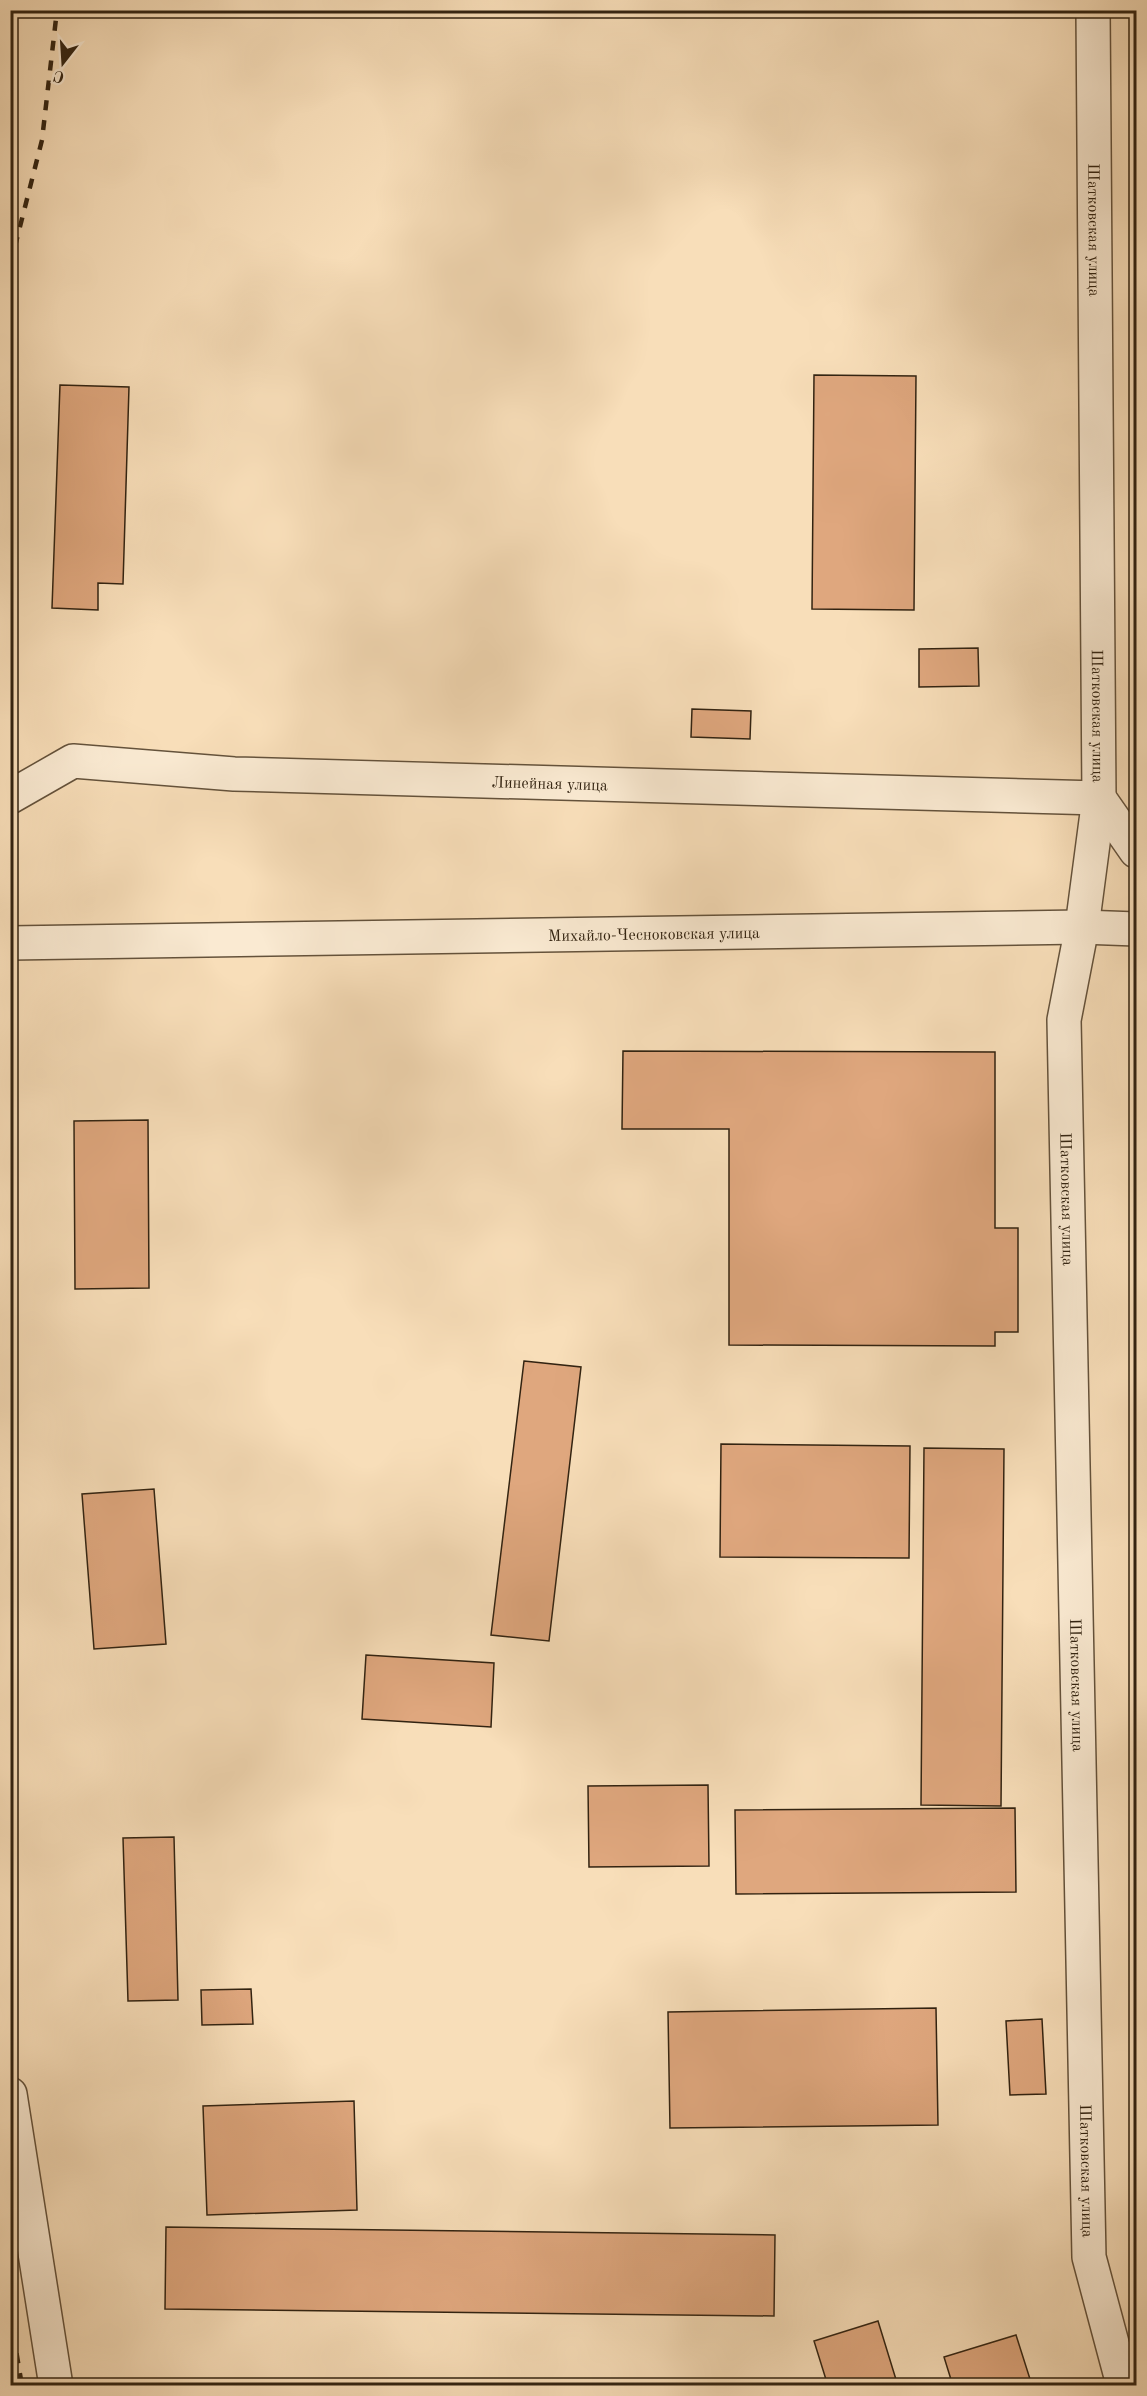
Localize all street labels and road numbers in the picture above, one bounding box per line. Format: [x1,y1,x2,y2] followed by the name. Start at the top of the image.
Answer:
[1084,163,1101,297] street label: Шатковская улица
[1088,649,1105,783] street label: Шатковская улица
[491,775,608,794] street label: Линейная улица
[548,926,760,945] street label: Михайло-Чесноковская улица
[1056,1132,1075,1266] street label: Шатковская улица
[1066,1618,1085,1752] street label: Шатковская улица
[1076,2104,1095,2238] street label: Шатковская улица

